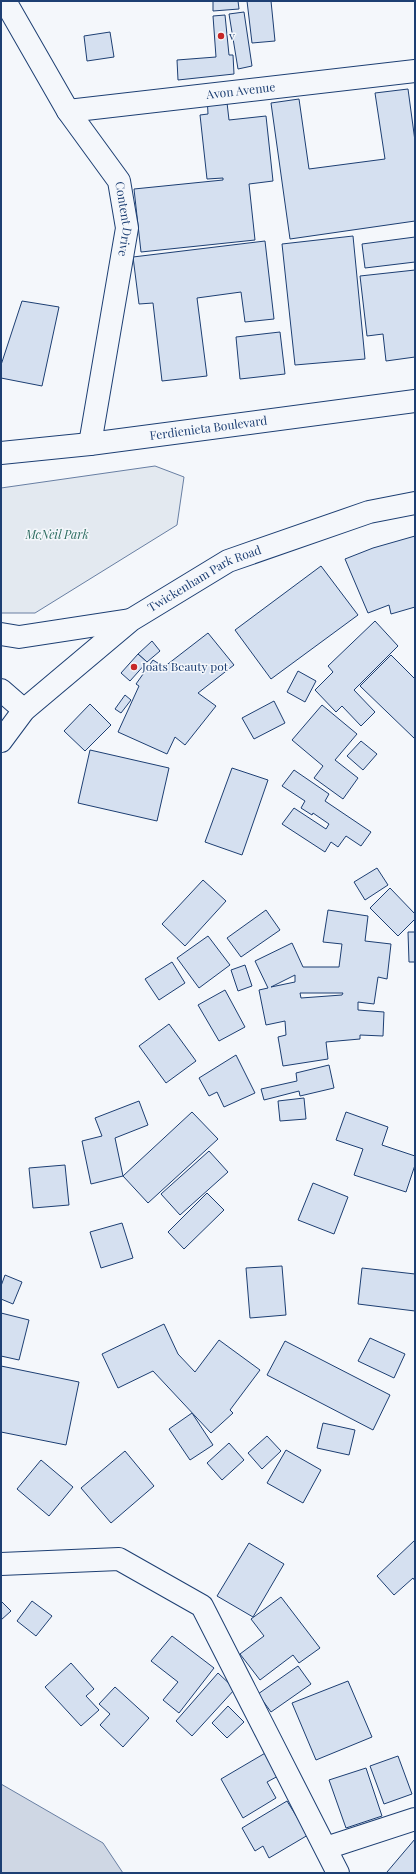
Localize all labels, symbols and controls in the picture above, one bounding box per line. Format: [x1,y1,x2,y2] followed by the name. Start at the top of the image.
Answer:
[228,27,235,43] place label: v
[216,31,226,41] marker: v
[204,78,276,102] street label: Avon Avenue
[112,180,136,258] street label: Content Drive
[149,412,268,443] street label: Ferdienieta Boulevard
[24,526,89,542] park label: McNeil Park
[144,541,263,615] street label: Twickenham Park Road
[141,658,229,674] place label: Joats Beauty pot
[129,662,139,672] marker: Joats Beauty pot

